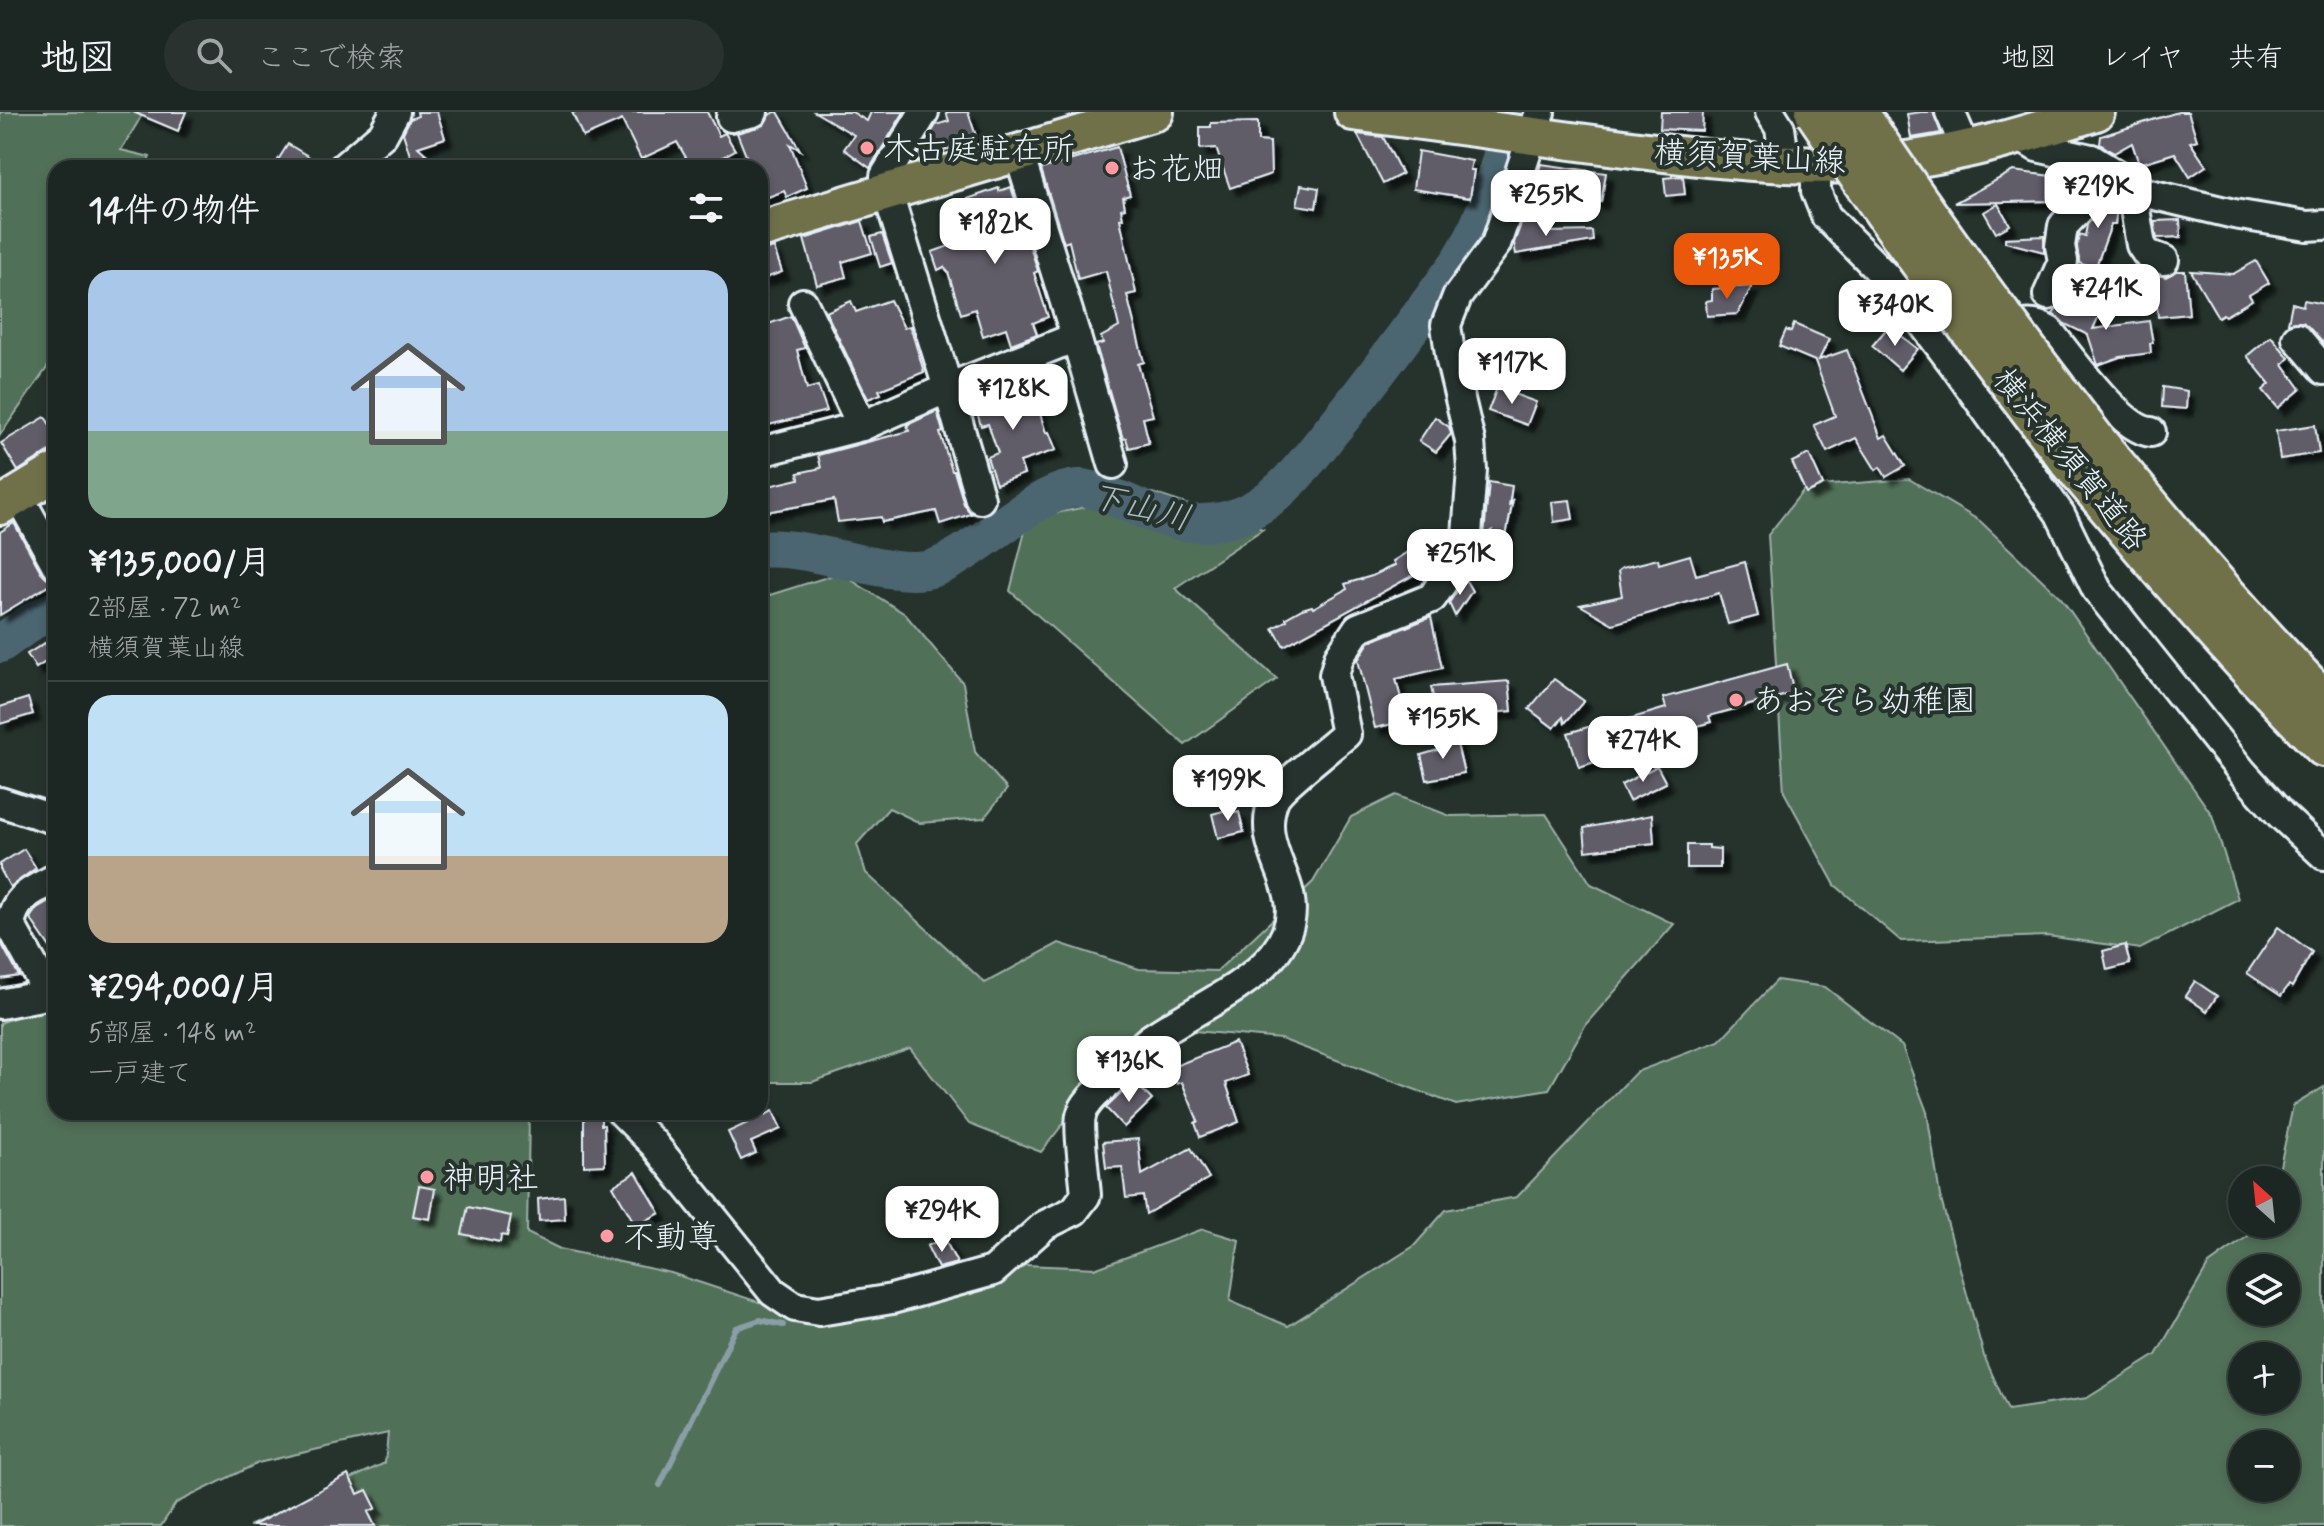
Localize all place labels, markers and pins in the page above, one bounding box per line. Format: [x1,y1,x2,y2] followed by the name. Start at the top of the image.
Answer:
[883,129,1075,171] place label: 木古庭駐在所
[858,139,876,157] marker: 木古庭駐在所
[1128,149,1224,191] place label: お花畑
[1103,159,1121,177] marker: お花畑
[2042,162,2154,230] pin: ¥219K
[1490,170,1602,238] pin: ¥255K
[939,198,1051,266] pin: ¥182K
[1671,233,1783,301] pin: ¥135K
[2050,264,2162,332] pin: ¥241K
[1839,280,1951,348] pin: ¥340K
[1456,338,1568,406] pin: ¥117K
[957,364,1069,432] pin: ¥128K
[1404,529,1516,597] pin: ¥251K
[1752,681,1976,723] place label: あおぞら幼稚園
[1727,691,1745,709] marker: あおぞら幼稚園
[1387,693,1499,761] pin: ¥155K
[1587,716,1699,784] pin: ¥274K
[1172,755,1284,823] pin: ¥199K
[1073,1036,1185,1104] pin: ¥136K
[443,1158,539,1200] place label: 神明社
[418,1168,436,1186] marker: 神明社
[886,1186,998,1254] pin: ¥294K
[623,1217,719,1259] place label: 不動尊
[598,1227,616,1245] marker: 不動尊

